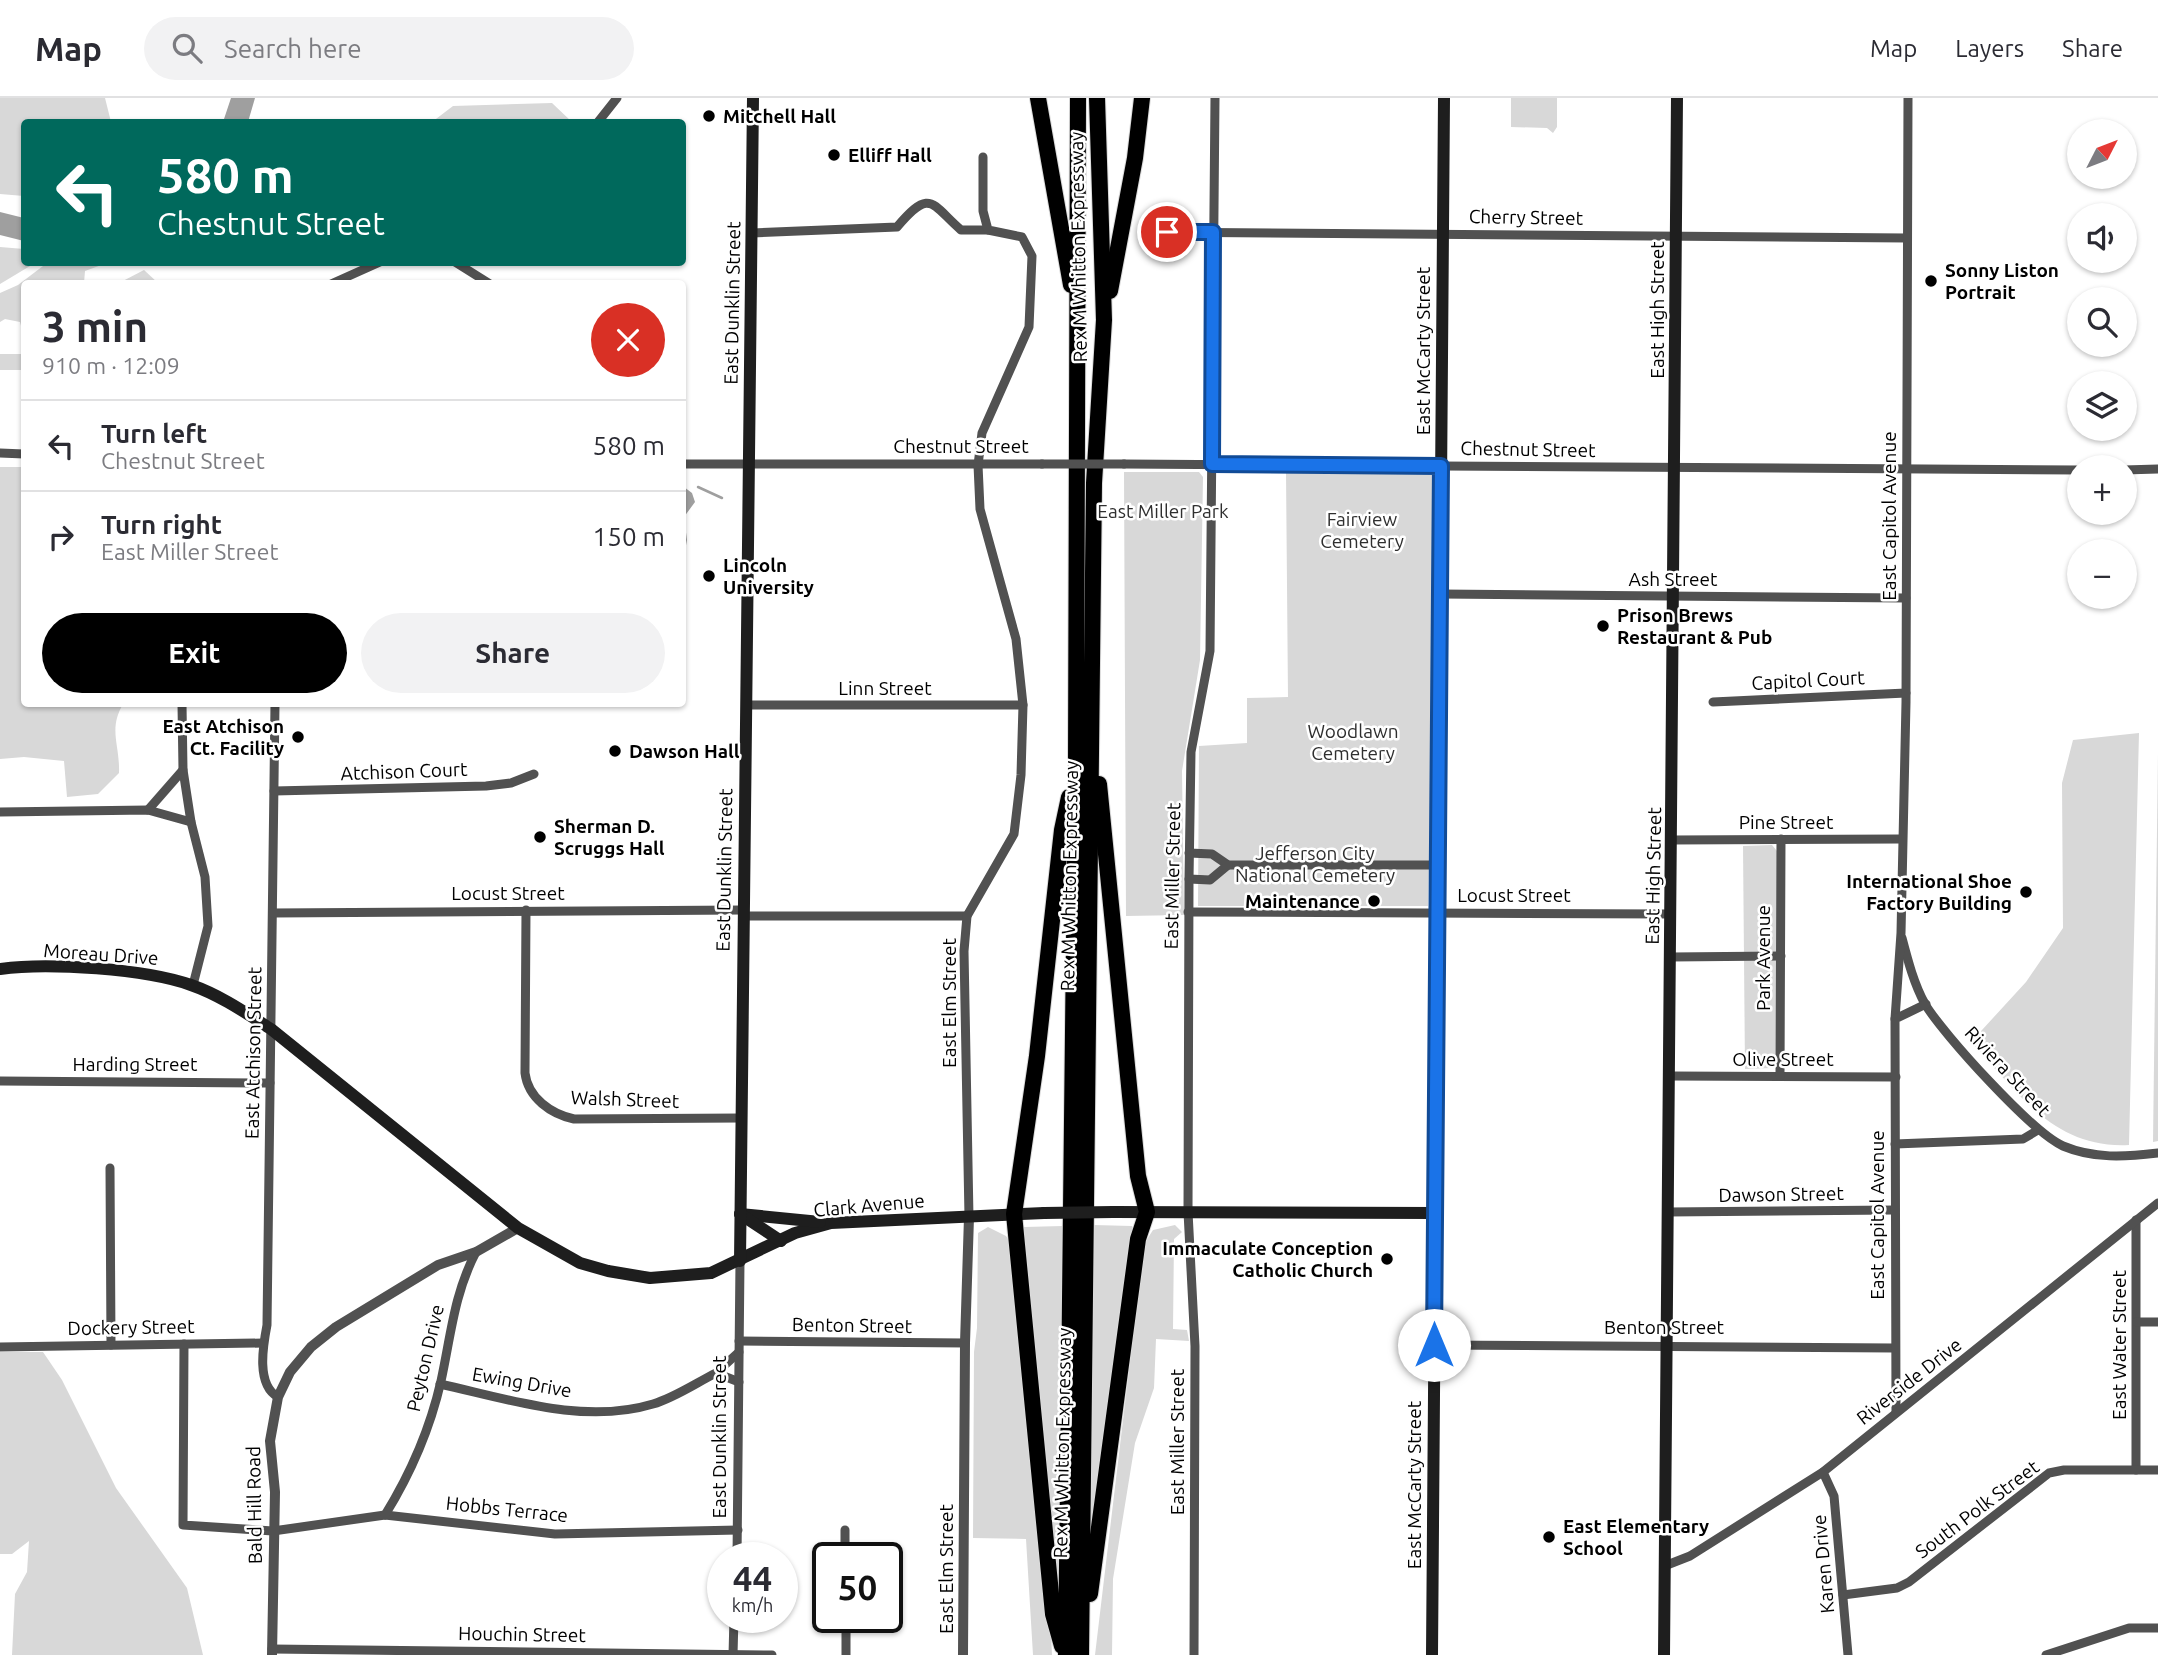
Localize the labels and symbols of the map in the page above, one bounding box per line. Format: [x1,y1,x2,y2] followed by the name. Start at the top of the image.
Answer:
[723,105,836,127] place label: Mitchell Hall
[701,108,717,124] marker: Mitchell Hall
[2067,119,2137,189] north arrow
[1065,131,1091,363] street label: Rex M Whitton Expressway
[848,144,932,166] place label: Elliff Hall
[826,147,842,163] marker: Elliff Hall
[1137,202,1197,262] pin
[1469,205,1584,229] street label: Cherry Street
[720,221,744,385] street label: East Dunklin Street
[1646,241,1668,379] street label: East High Street
[1945,259,2059,303] place label: Sonny Liston Portrait
[1412,266,1434,435] street label: East McCarty Street
[1923,273,1939,289] marker: Sonny Liston Portrait
[1878,431,1900,601] street label: East Capitol Avenue
[893,435,1029,457] street label: Chestnut Street
[1460,437,1596,461] street label: Chestnut Street
[1097,500,1229,522] park label: East Miller Park
[1320,508,1404,552] park label: Fairview Cemetery
[723,554,814,598] place label: Lincoln University
[701,568,717,584] marker: Lincoln University
[1628,568,1718,590] street label: Ash Street
[1617,604,1772,648] place label: Prison Brews Restaurant & Pub
[1595,618,1611,634] marker: Prison Brews Restaurant & Pub
[1751,666,1866,694] street label: Capitol Court
[838,677,932,699] street label: Linn Street
[162,715,284,759] place label: East Atchison Ct. Facility
[1308,720,1399,764] park label: Woodlawn Cemetery
[290,729,306,745] marker: East Atchison Ct. Facility
[629,740,740,762] place label: Dawson Hall
[607,743,623,759] marker: Dawson Hall
[340,758,468,784] street label: Atchison Court
[1056,760,1082,992] street label: Rex M Whitton Expressway
[712,788,736,952] street label: East Dunklin Street
[1160,802,1184,950] street label: East Miller Street
[1641,807,1665,945] street label: East High Street
[1739,811,1834,833] street label: Pine Street
[554,815,665,859] place label: Sherman D. Scruggs Hall
[532,829,548,845] marker: Sherman D. Scruggs Hall
[1235,842,1395,886] park label: Jefferson City National Cemetery
[1846,870,2012,914] place label: International Shoe Factory Building
[451,882,565,904] street label: Locust Street
[1457,884,1571,906] street label: Locust Street
[2018,884,2034,900] marker: International Shoe Factory Building
[1245,890,1360,912] place label: Maintenance
[1366,893,1382,909] marker: Maintenance
[1752,905,1774,1011] street label: Park Avenue
[938,938,960,1068] street label: East Elm Street
[43,939,159,969] street label: Moreau Drive
[240,966,266,1139] street label: East Atchison Street
[1961,1021,2056,1121] street label: Riviera Street
[1732,1048,1834,1070] street label: Olive Street
[72,1053,198,1075] street label: Harding Street
[570,1086,680,1112] street label: Walsh Street
[1866,1130,1888,1300] street label: East Capitol Avenue
[1718,1182,1844,1206] street label: Dawson Street
[812,1189,926,1221] street label: Clark Avenue
[1162,1237,1373,1281] place label: Immaculate Conception Catholic Church
[1379,1251,1395,1267] marker: Immaculate Conception Catholic Church
[2108,1269,2130,1420] street label: East Water Street
[402,1302,448,1414] street label: Peyton Drive
[1397,1308,1471,1382] position arrow
[792,1313,913,1337] street label: Benton Street
[67,1315,195,1339] street label: Dockery Street
[1604,1316,1725,1338] street label: Benton Street
[1049,1327,1075,1559] street label: Rex M Whitton Expressway
[1852,1333,1966,1429] street label: Riverside Drive
[708,1355,730,1519] street label: East Dunklin Street
[470,1362,574,1402] street label: Ewing Drive
[1166,1368,1188,1515] street label: East Miller Street
[1403,1400,1425,1569] street label: East McCarty Street
[242,1446,266,1564] street label: Bald Hill Road
[1911,1455,2043,1563] street label: South Polk Street
[445,1492,569,1526] street label: Hobbs Terrace
[935,1504,957,1634] street label: East Elm Street
[1808,1514,1838,1614] street label: Karen Drive
[1563,1515,1709,1559] place label: East Elementary School
[1541,1529,1557,1545] marker: East Elementary School
[812,1542,903,1633] speed limit sign: 50
[458,1622,587,1646] street label: Houchin Street

